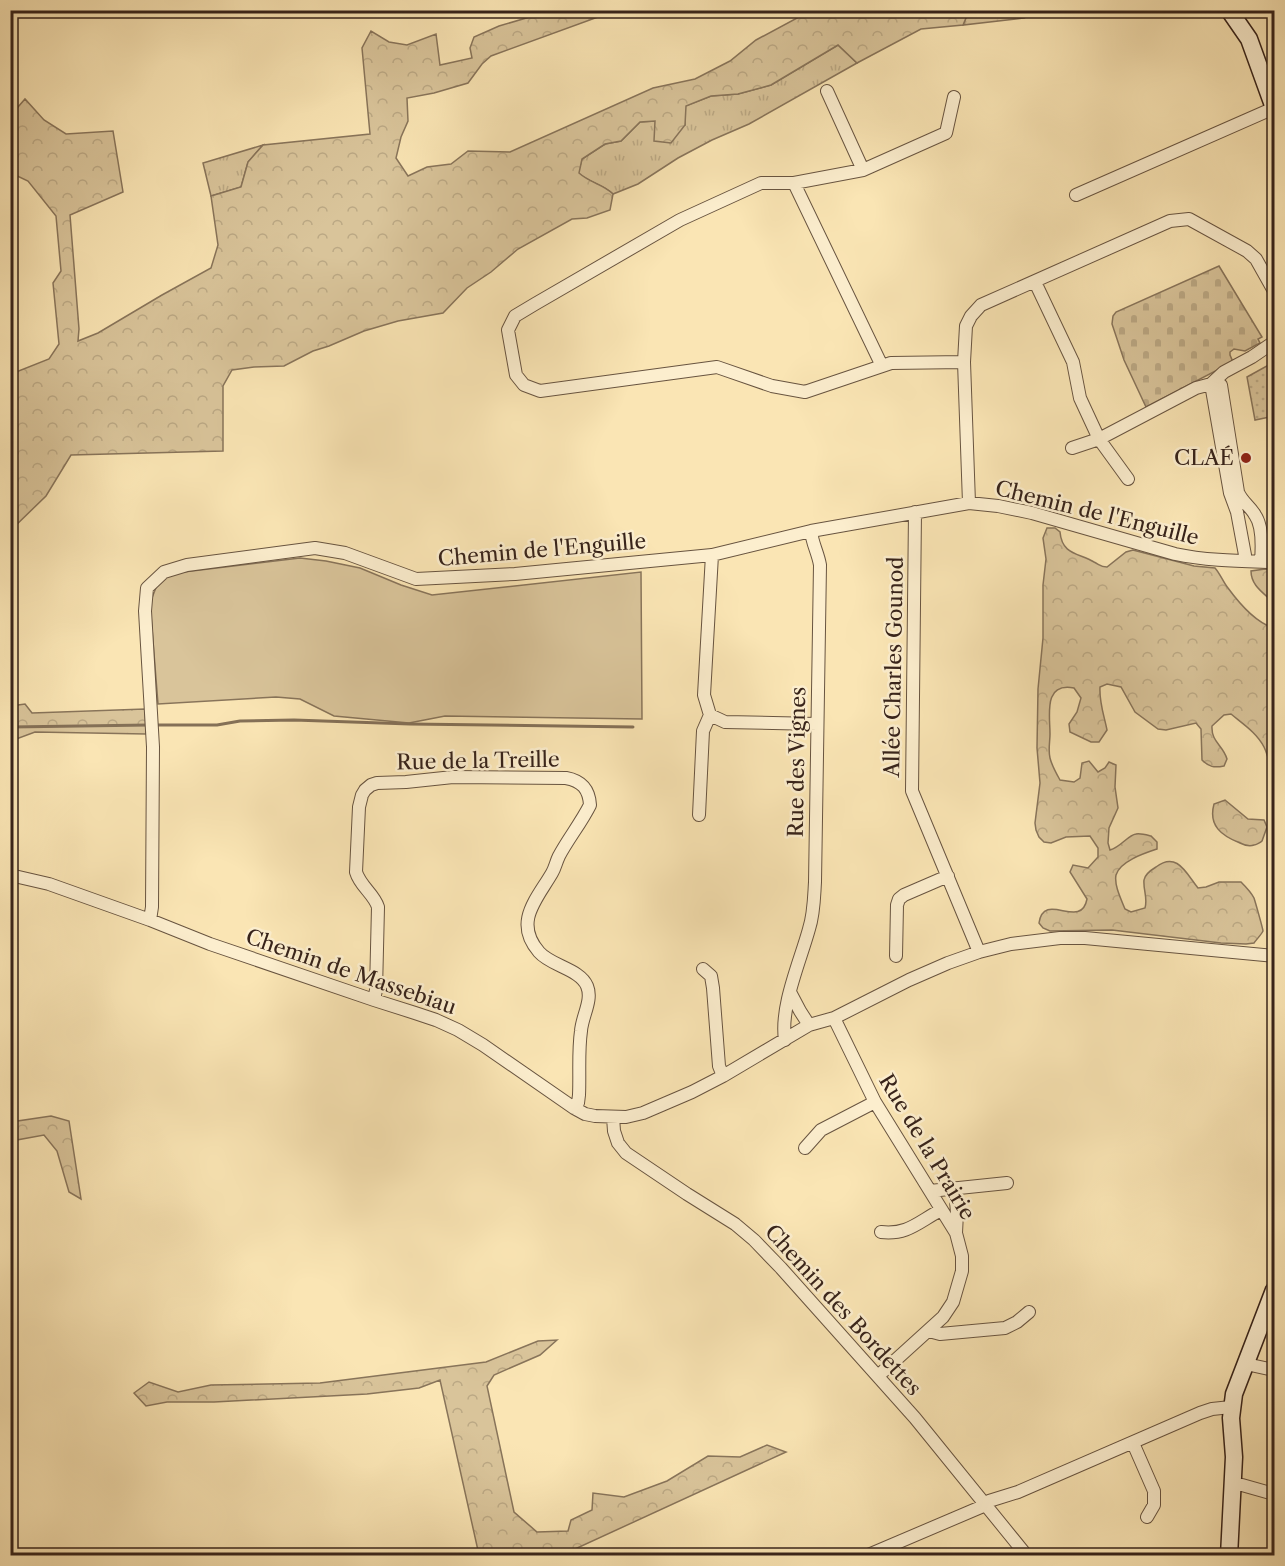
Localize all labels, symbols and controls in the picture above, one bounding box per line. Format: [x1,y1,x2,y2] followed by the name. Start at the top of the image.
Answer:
[1174,445,1234,470] place label: CLAÉ
[1239,451,1253,465] marker: CLAÉ
[993,475,1202,550] street label: Chemin de l'Enguille
[437,528,647,571] street label: Chemin de l'Enguille
[879,556,908,779] street label: Allée Charles Gounod
[783,686,810,838] street label: Rue des Vignes
[396,747,560,774] street label: Rue de la Treille
[243,924,460,1019] street label: Chemin de Massebiau
[874,1069,981,1224] street label: Rue de la Prairie
[760,1219,927,1400] street label: Chemin des Bordettes

